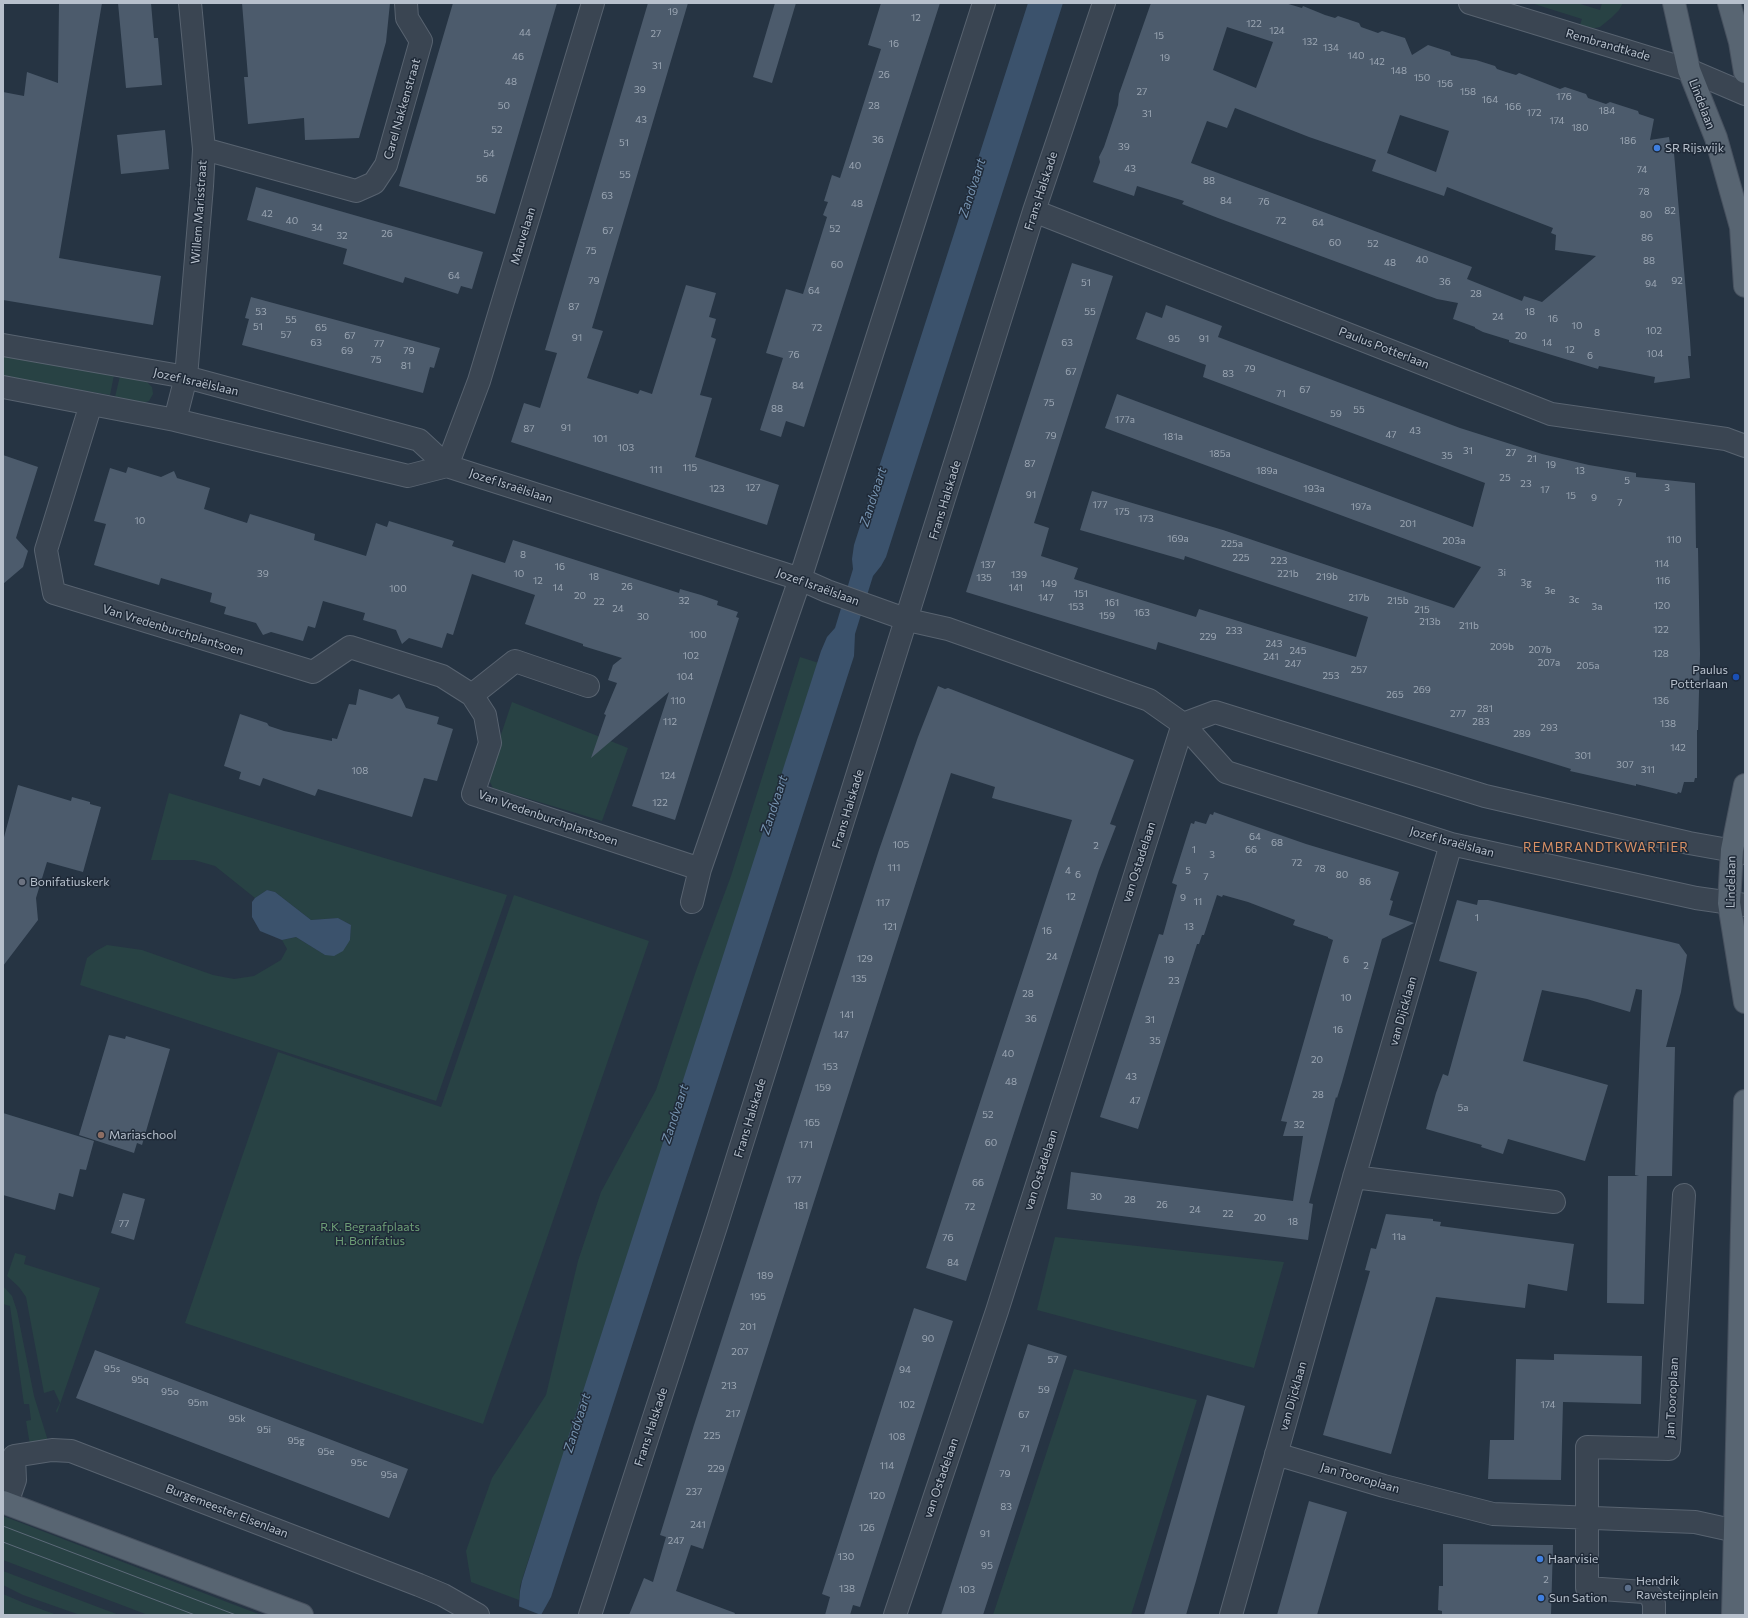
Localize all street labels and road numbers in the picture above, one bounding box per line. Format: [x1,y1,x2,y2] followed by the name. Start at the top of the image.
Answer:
[1564,26,1652,64] street label: Rembrandtkade
[381,57,423,161] street label: Carel Nakkenstraat
[1686,77,1718,131] street label: Lindelaan
[1021,150,1061,232] street label: Frans Halskade
[188,160,210,264] street label: Willem Marisstraat
[507,206,539,266] street label: Mauvelaan
[1337,324,1431,372] street label: Paulus Potterlaan
[152,365,240,399] street label: Jozef Israëlslaan
[926,459,964,541] street label: Frans Halskade
[467,466,555,506] street label: Jozef Israëlslaan
[775,565,861,609] street label: Jozef Israëlslaan
[101,602,245,658] street label: Van Vredenburchplantsoen
[829,768,867,850] street label: Frans Halskade
[476,787,620,849] street label: Van Vredenburchplantsoen
[1119,820,1159,904] street label: van Ostadelaan
[1408,824,1496,860] street label: Jozef Israëlslaan
[1723,856,1739,908] street label: Lindelaan
[1386,975,1420,1047] street label: van Dijcklaan
[731,1077,769,1159] street label: Frans Halskade
[1021,1128,1061,1212] street label: van Ostadelaan
[1663,1357,1681,1439] street label: Jan Tooroplaan
[1276,1360,1310,1432] street label: van Dijcklaan
[631,1386,671,1468] street label: Frans Halskade
[921,1436,961,1520] street label: van Ostadelaan
[1319,1460,1401,1496] street label: Jan Tooroplaan
[164,1481,290,1541] street label: Burgemeester Elsenlaan

